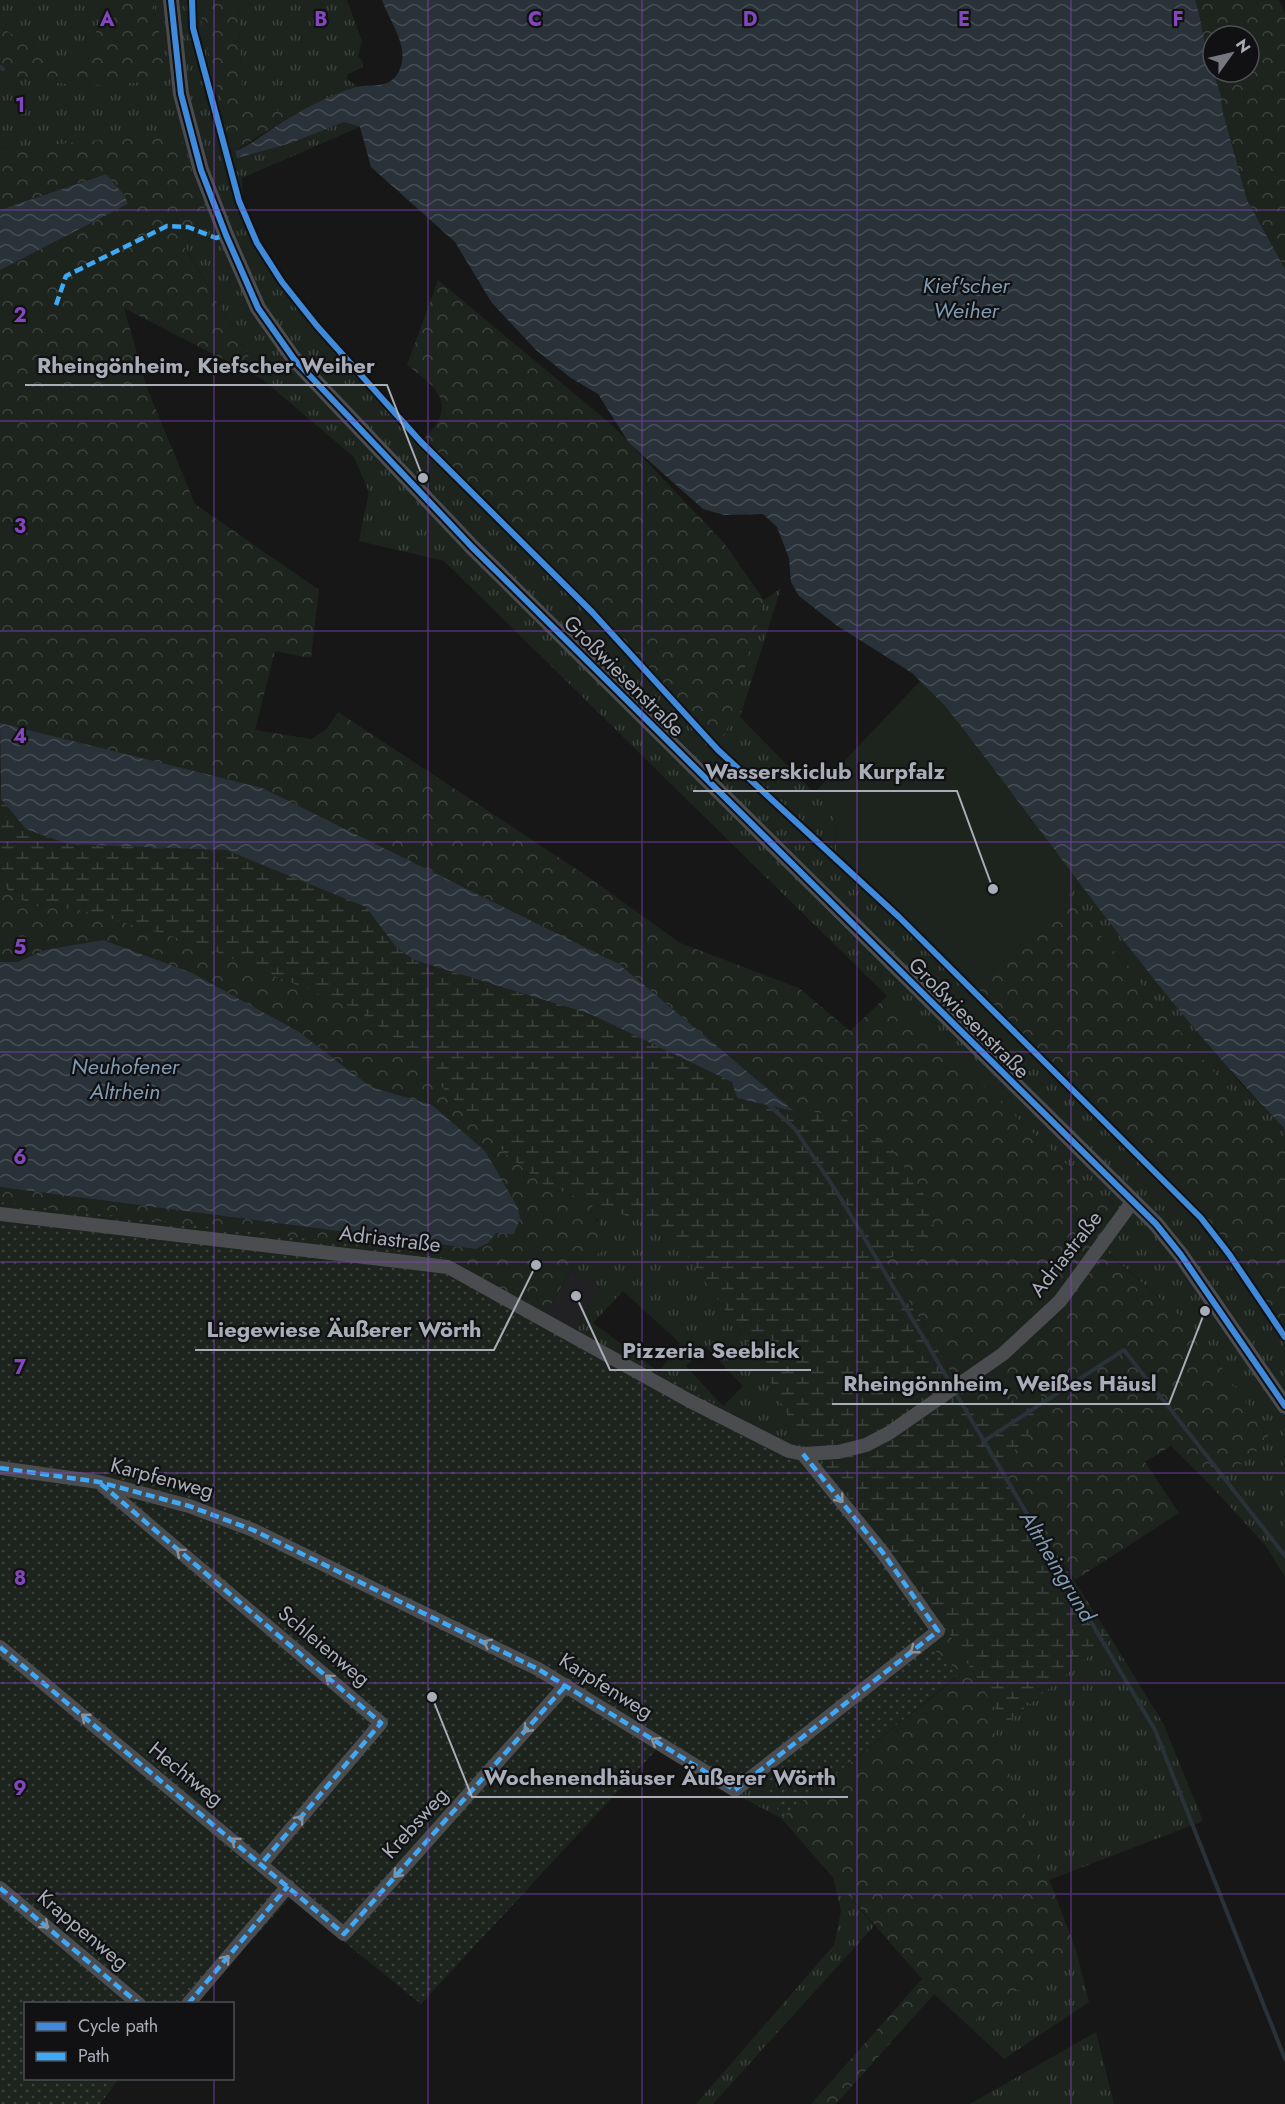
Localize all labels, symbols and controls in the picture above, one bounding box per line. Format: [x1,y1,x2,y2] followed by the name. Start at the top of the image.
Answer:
[99,5,115,34] text: A
[314,5,328,34] text: B
[528,5,542,34] text: C
[743,5,757,34] text: D
[958,5,970,34] text: E
[1172,5,1184,34] text: F
[1201,24,1261,84] north arrow
[1230,34,1256,58] text: N
[15,91,25,120] text: 1
[923,269,1011,326] water label: Kief'scher Weiher
[13,301,27,330] text: 2
[25,345,387,385] callout: Rheingönheim, Kiefscher Weiher
[37,349,375,381] text: Rheingönheim, Kiefscher Weiher
[14,512,26,541] text: 3
[557,609,692,744] street label: Großwiesenstraße
[13,722,27,751] text: 4
[693,751,957,791] callout: Wasserskiclub Kurpfalz
[705,755,946,787] text: Wasserskiclub Kurpfalz
[14,933,27,962] text: 5
[902,951,1037,1086] street label: Großwiesenstraße
[71,1050,181,1107] water label: Neuhofener Altrhein
[13,1143,27,1172] text: 6
[1023,1204,1109,1303] street label: Adriastraße
[338,1218,443,1260] street label: Adriastraße
[195,1310,494,1350] callout: Liegewiese Äußerer Wörth
[206,1313,482,1345] text: Liegewiese Äußerer Wörth
[610,1330,811,1370] callout: Pizzeria Seeblick
[622,1334,800,1366] text: Pizzeria Seeblick
[14,1353,27,1382] text: 7
[832,1364,1169,1404] callout: Rheingönnheim, Weißes Häusl
[843,1367,1157,1399] text: Rheingönnheim, Weißes Häusl
[107,1450,217,1506] street label: Karpfenweg
[832,1492,843,1503] one-way arrow
[1012,1504,1105,1629] water label: Altrheingrund
[176,1548,187,1559] one-way arrow
[14,1564,26,1593] text: 8
[271,1598,377,1694] street label: Schleienweg
[482,1639,493,1651] one-way arrow
[909,1642,920,1653] one-way arrow
[553,1645,659,1727] street label: Karpfenweg
[325,1674,336,1685] one-way arrow
[81,1714,92,1725] one-way arrow
[523,1722,534,1733] one-way arrow
[142,1734,230,1814] street label: Hechtweg
[651,1737,661,1749] one-way arrow
[472,1757,848,1797] callout: Wochenendhäuser Äußerer Wörth
[484,1761,836,1793] text: Wochenendhäuser Äußerer Wörth
[13,1774,27,1803] text: 9
[375,1781,455,1865] street label: Krebsweg
[292,1814,303,1825] one-way arrow
[231,1838,242,1849] one-way arrow
[393,1868,404,1878] one-way arrow
[31,1883,135,1977] street label: Krappenweg
[38,1918,49,1929] one-way arrow
[219,1955,230,1966] one-way arrow
[24,2002,234,2080] legend
[78,2013,158,2039] text: Cycle path
[78,2043,110,2069] text: Path

